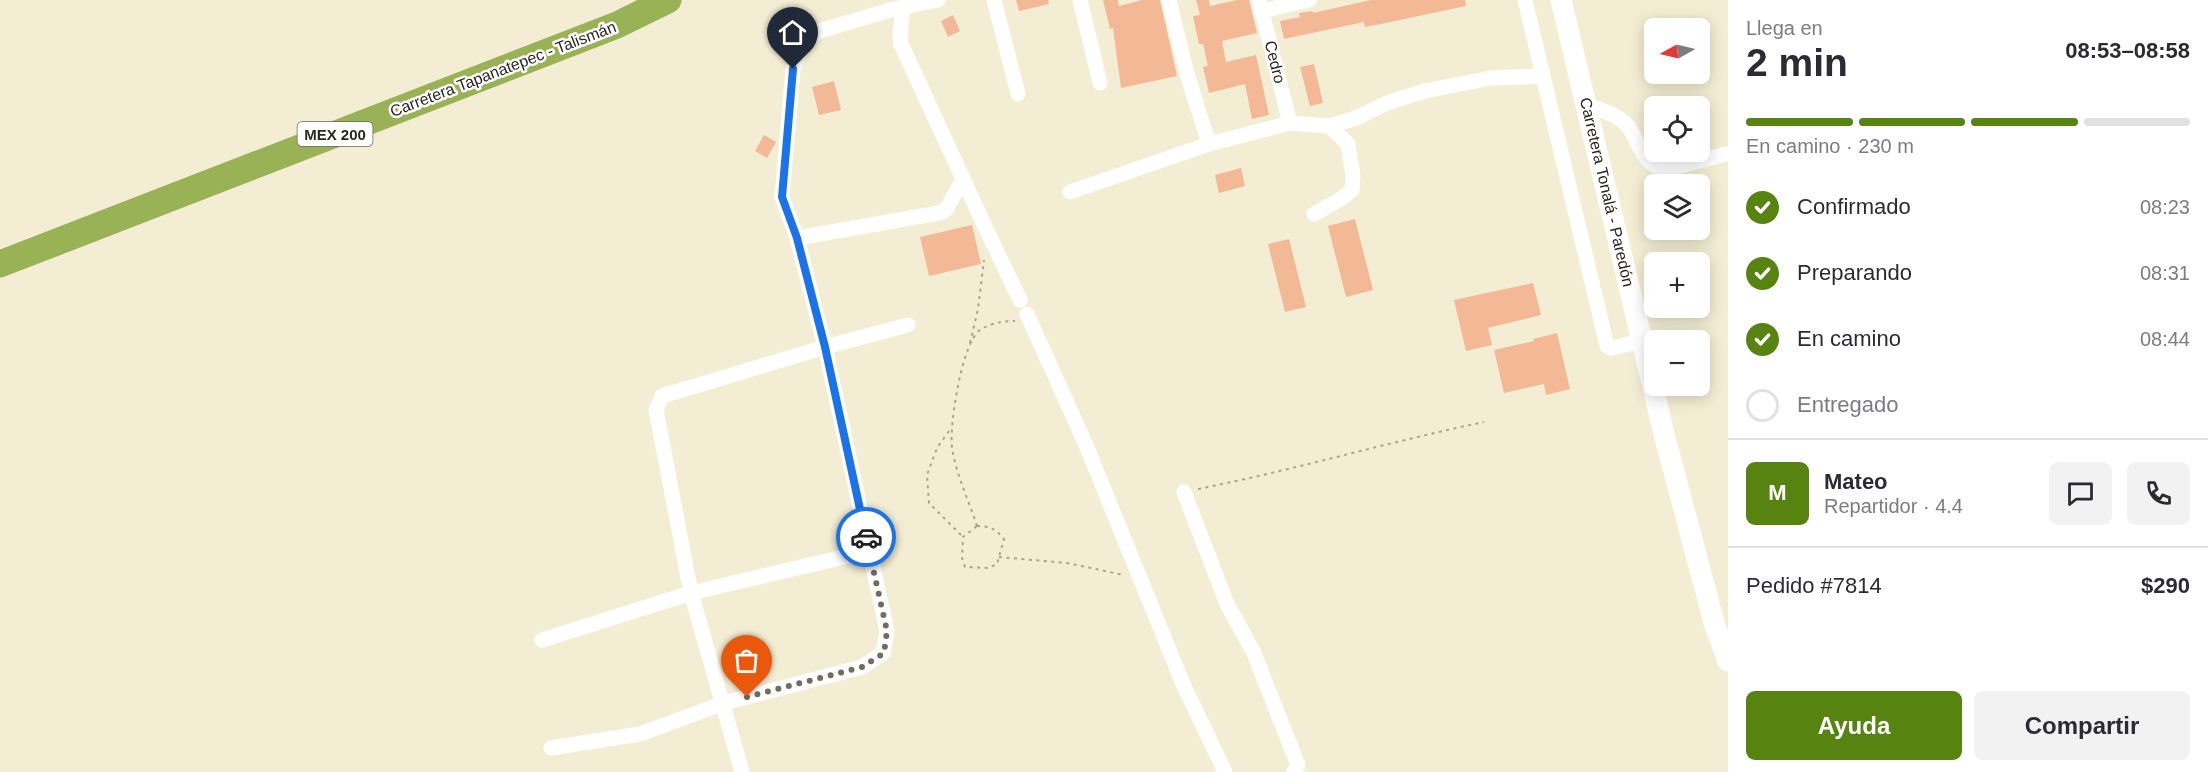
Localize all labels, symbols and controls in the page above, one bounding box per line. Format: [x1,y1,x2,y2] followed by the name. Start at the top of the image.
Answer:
[767,7,818,69] pin
[776,16,809,49] icon: home
[1746,17,1823,39] text: Llega en
[388,18,618,120] street label: Carretera Tapanatepec - Talismán
[1644,18,1710,84] north arrow
[1644,18,1710,396] map controls
[2065,38,2190,63] text: 08:53–08:58
[1261,39,1289,85] street label: Cedro
[1746,41,1848,84] text: 2 min
[1577,96,1637,288] street label: Carretera Tonalá - Paredón
[1644,96,1710,162] button: locate
[298,122,372,146] road number: MEX 200
[1746,135,1914,157] text: En camino · 230 m
[1644,174,1710,240] button: layers
[1746,191,1779,224] icon: check
[1797,194,1911,219] text: Confirmado
[2140,196,2190,218] text: 08:23
[1644,252,1710,318] button: +
[1746,257,1779,290] icon: check
[1797,260,1912,285] text: Preparando
[2140,262,2190,284] text: 08:31
[1746,323,1779,356] icon: check
[1797,326,1901,351] text: En camino
[2140,328,2190,350] text: 08:44
[1644,330,1710,396] button: −
[1797,392,1899,417] text: Entregado
[2049,462,2112,525] button: chat
[2127,462,2190,525] button: phone
[1824,469,1888,494] text: Mateo
[1768,480,1787,505] text: M
[1824,495,1963,517] text: Repartidor · 4.4
[836,507,896,567] courier
[850,521,883,554] icon: car
[1746,573,1882,598] text: Pedido #7814
[2141,573,2190,598] text: $290
[721,635,772,697] pin
[730,644,763,677] icon: bag
[1746,691,1962,760] button: Ayuda
[1974,691,2190,760] button: Compartir

